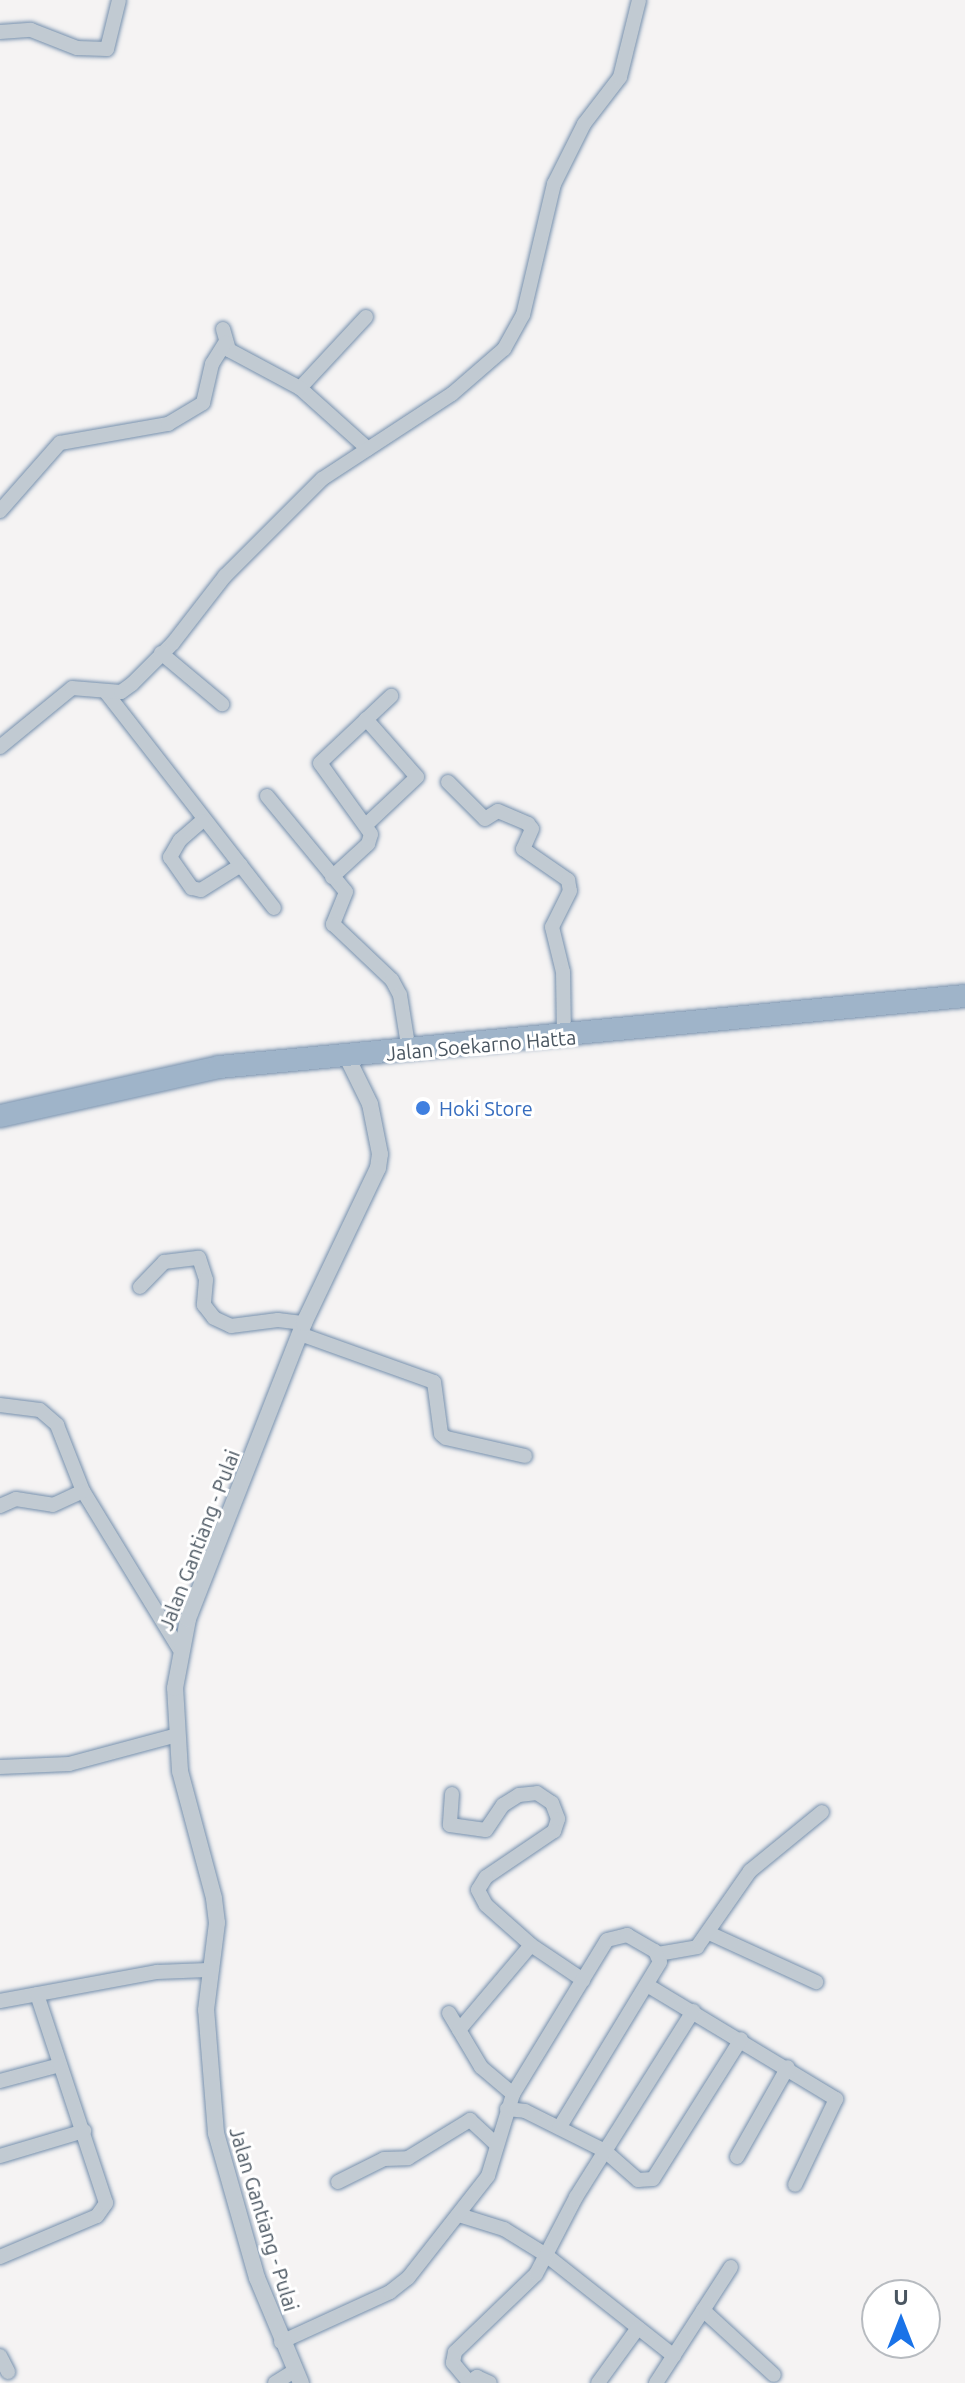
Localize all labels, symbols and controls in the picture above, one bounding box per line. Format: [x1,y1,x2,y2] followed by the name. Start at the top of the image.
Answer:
[385,1025,577,1065] street label: Jalan Soekarno Hatta
[439,1096,533,1120] place label: Hoki Store
[414,1099,432,1117] marker: Hoki Store
[154,1446,244,1634] street label: Jalan Gantiang - Pulai
[225,2124,303,2314] street label: Jalan Gantiang - Pulai
[861,2279,941,2359] north arrow
[893,2284,909,2309] text: U

